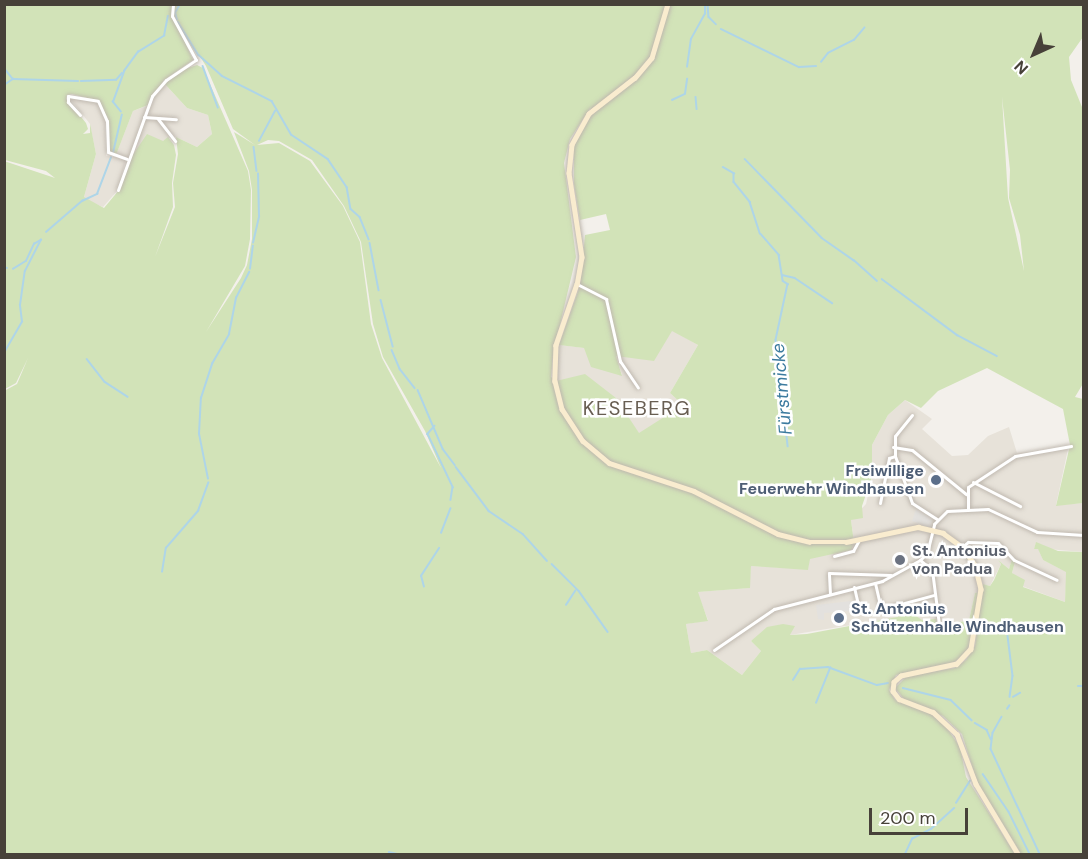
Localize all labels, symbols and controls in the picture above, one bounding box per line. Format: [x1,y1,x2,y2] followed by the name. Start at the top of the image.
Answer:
[1004,24,1064,84] north arrow
[1010,56,1033,79] text: N
[767,342,797,436] water label: Fürstmicke
[583,396,691,420] district label: KESEBERG
[739,461,924,499] place label: Freiwillige Feuerwehr Windhausen
[929,473,943,487] marker: Freiwillige Feuerwehr Windhausen
[912,541,1007,579] place label: St. Antonius von Padua
[893,553,907,567] marker: St. Antonius von Padua
[851,599,1064,637] place label: St. Antonius Schützenhalle Windhausen
[832,611,846,625] marker: St. Antonius Schützenhalle Windhausen
[872,796,971,834] scale bar
[880,806,936,830] text: 200 m

